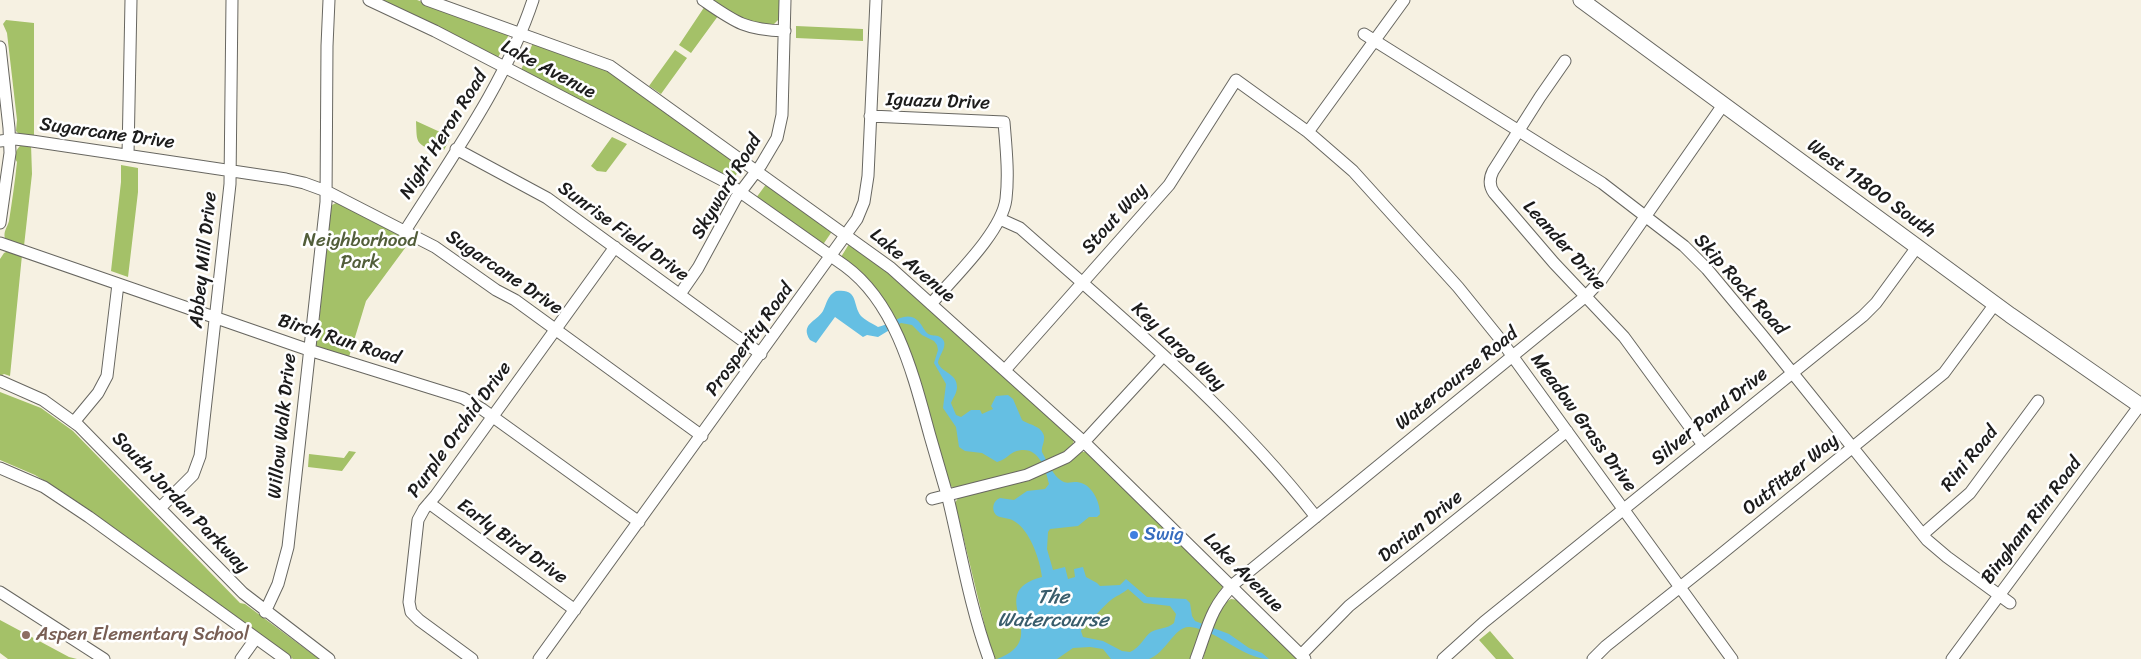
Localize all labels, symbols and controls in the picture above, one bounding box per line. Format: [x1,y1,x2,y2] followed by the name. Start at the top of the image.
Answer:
[497,36,599,104] street label: Lake Avenue
[395,67,493,203] street label: Night Heron Road
[886,89,990,115] street label: Iguazu Drive
[38,113,176,155] street label: Sugarcane Drive
[687,131,767,243] street label: Skyward Road
[1802,135,1940,243] street label: West 11800 South
[553,177,693,287] street label: Sunrise Field Drive
[1077,179,1153,259] street label: Stout Way
[186,191,222,329] street label: Abbey Mill Drive
[1518,196,1610,296] street label: Leander Drive
[865,224,959,308] street label: Lake Avenue
[441,226,567,320] street label: Sugarcane Drive
[303,230,417,274] park label: Neighborhood Park
[1688,230,1792,340] street label: Skip Rock Road
[701,279,799,401] street label: Prosperity Road
[1126,298,1230,396] street label: Key Largo Way
[275,310,403,370] street label: Birch Run Road
[1391,323,1523,435] street label: Watercourse Road
[1525,349,1641,497] street label: Meadow Grass Drive
[264,352,302,500] street label: Willow Walk Drive
[403,358,517,502] street label: Purple Orchid Drive
[1647,363,1773,471] street label: Silver Pond Drive
[1937,422,2003,496] street label: Rini Road
[107,428,253,578] street label: South Jordan Parkway
[1738,429,1844,521] street label: Outfitter Way
[1977,453,2087,589] street label: Bingham Rim Road
[1374,486,1468,568] street label: Dorian Drive
[452,494,572,590] street label: Early Bird Drive
[1144,524,1184,546] place label: Swig
[1198,528,1288,618] street label: Lake Avenue
[1128,529,1140,541] marker: Swig
[998,586,1108,633] water label: The Watercourse
[36,624,249,646] place label: Aspen Elementary School
[20,629,32,641] marker: Aspen Elementary School

